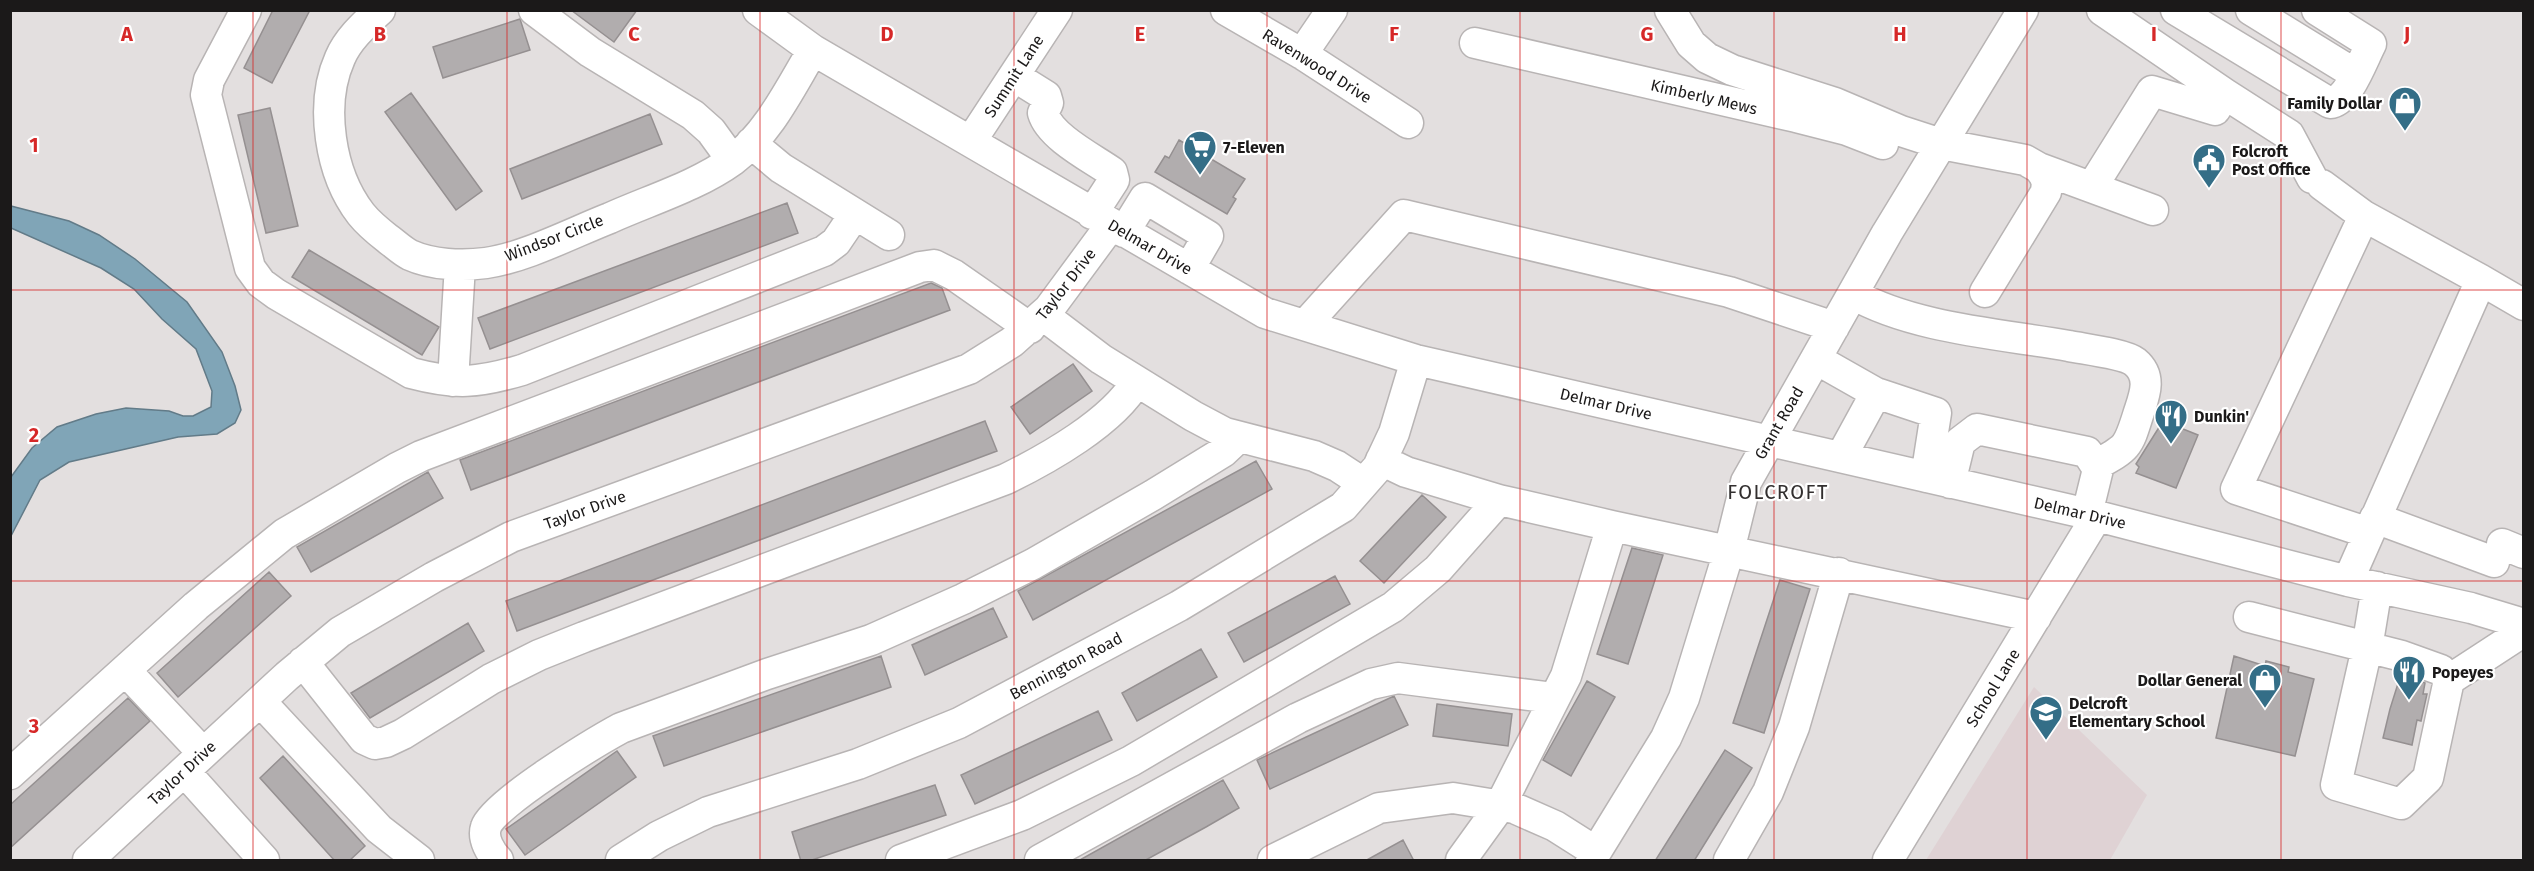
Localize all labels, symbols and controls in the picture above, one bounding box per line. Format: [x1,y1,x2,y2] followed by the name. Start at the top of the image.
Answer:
[120,22,134,46] text: A
[374,22,386,46] text: B
[628,22,640,46] text: C
[880,22,894,46] text: D
[1135,22,1145,46] text: E
[1389,22,1399,46] text: F
[1641,22,1653,46] text: G
[1893,22,1907,46] text: H
[2151,22,2157,46] text: I
[2403,22,2410,46] text: J
[1259,25,1375,107] street label: Ravenwood Drive
[980,31,1048,121] street label: Summit Lane
[1649,76,1759,118] street label: Kimberly Mews
[2387,85,2423,132] shop icon: Family Dollar
[2287,94,2383,113] place label: Family Dollar
[1182,129,1218,176] supermarket icon: 7-Eleven
[29,133,39,157] text: 1
[1223,138,1285,157] place label: 7-Eleven
[2191,142,2227,189] public building icon: Folcroft Post Office
[2232,142,2311,179] place label: Folcroft Post Office
[502,210,606,266] street label: Windsor Circle
[1105,215,1195,279] street label: Delmar Drive
[1032,244,1100,324] street label: Taylor Drive
[1751,383,1807,463] street label: Grant Road
[1558,384,1654,424] street label: Delmar Drive
[2153,398,2189,445] restaurant icon: Dunkin'
[2194,407,2249,426] place label: Dunkin'
[29,423,39,447] text: 2
[1727,480,1829,504] district label: FOLCROFT
[541,486,629,534] street label: Taylor Drive
[2032,493,2128,533] street label: Delmar Drive
[1006,628,1126,704] street label: Bennington Road
[1962,645,2024,731] street label: School Lane
[2391,654,2427,701] restaurant icon: Popeyes
[2247,662,2283,709] shop icon: Dollar General
[2432,663,2494,682] place label: Popeyes
[2137,671,2242,690] place label: Dollar General
[2028,694,2064,741] school or university icon: Delcroft Elementary School
[2069,694,2205,731] place label: Delcroft Elementary School
[28,714,39,738] text: 3
[144,737,220,809] street label: Taylor Drive

